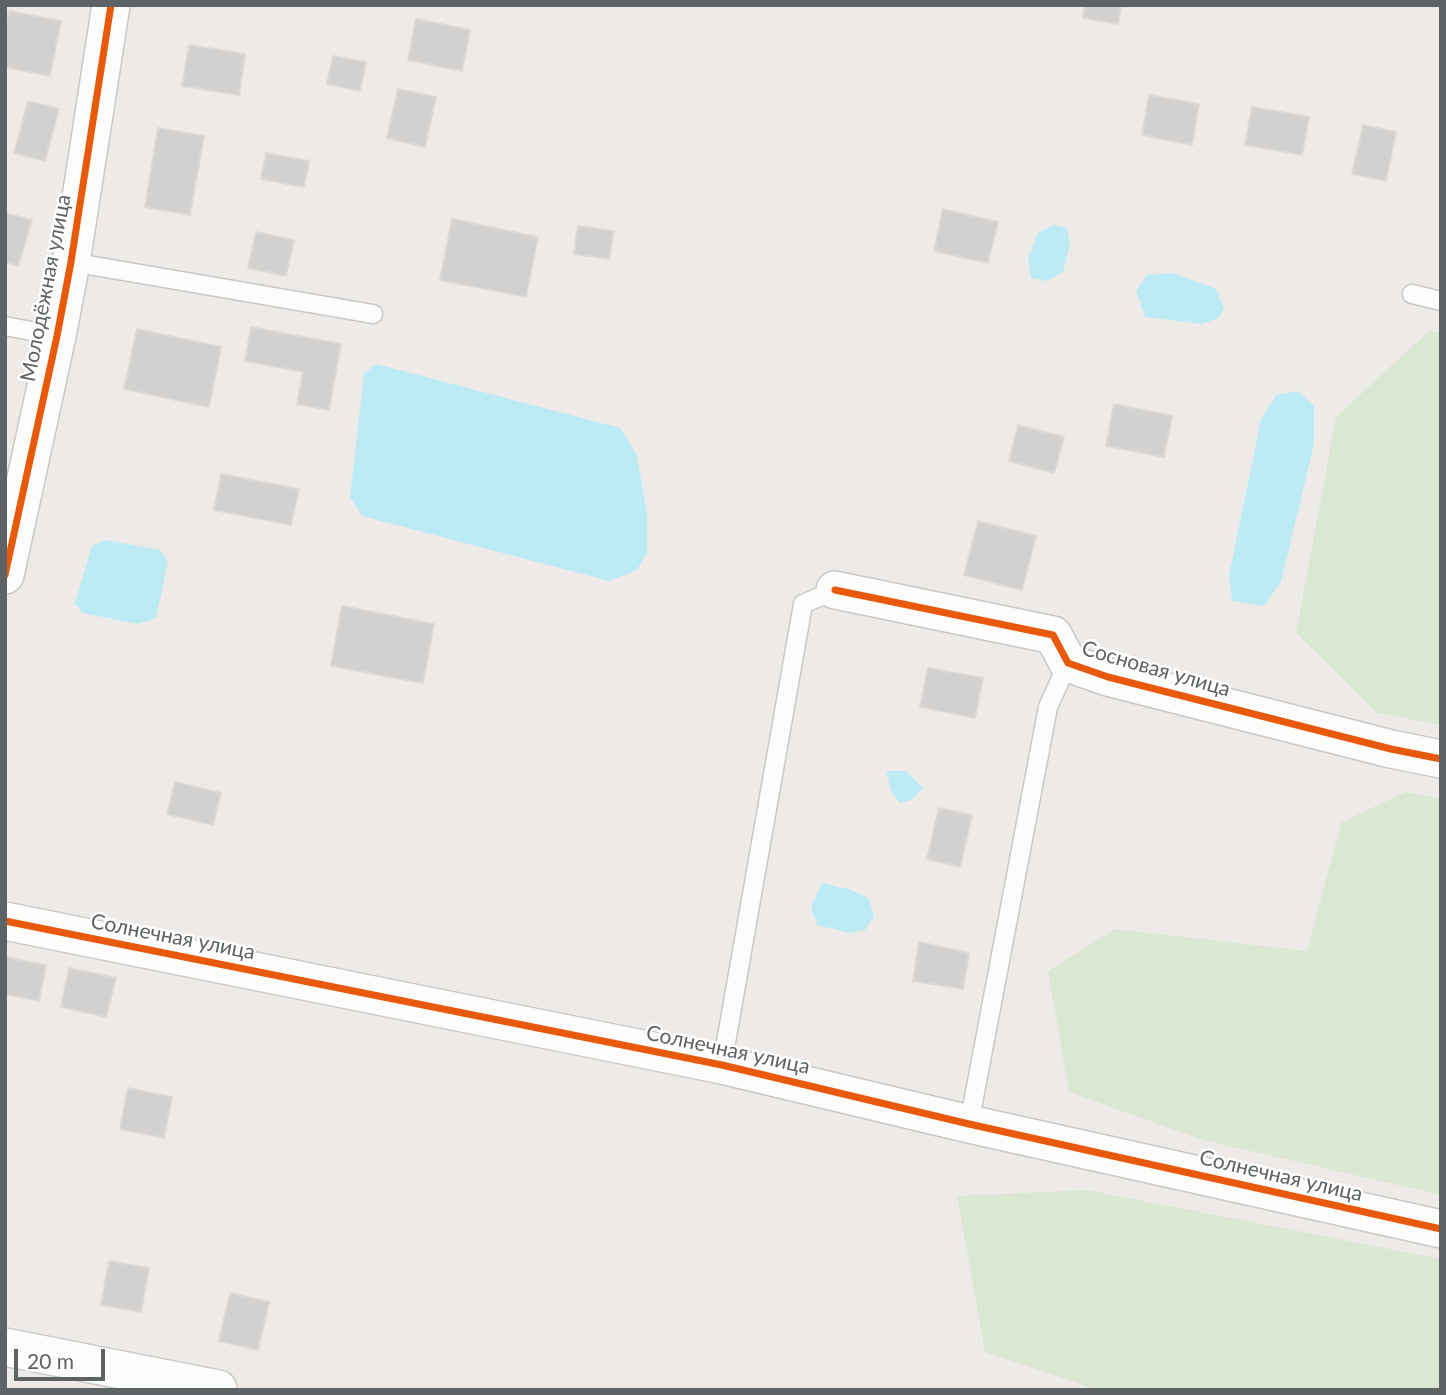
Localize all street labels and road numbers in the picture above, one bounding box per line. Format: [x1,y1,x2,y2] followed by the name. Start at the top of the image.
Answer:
[15,192,77,384] street label: Молодёжная улица
[1079,636,1233,702] street label: Сосновая улица
[89,909,257,965] street label: Солнечная улица
[644,1020,812,1080] street label: Солнечная улица
[1197,1145,1365,1207] street label: Солнечная улица

